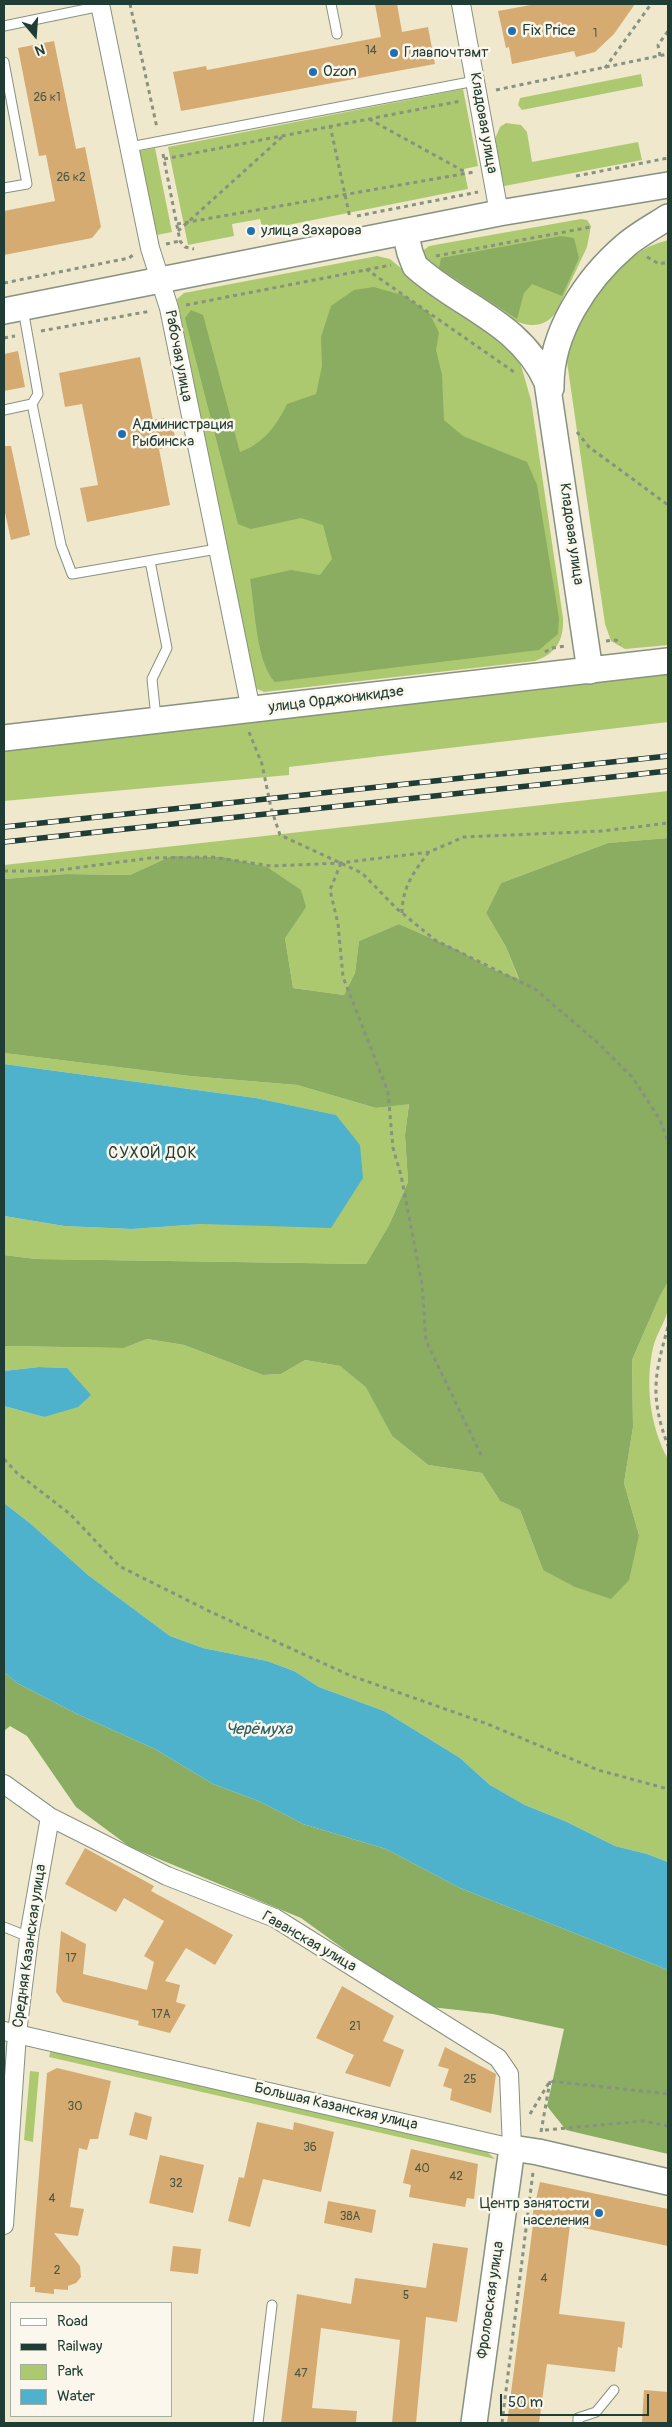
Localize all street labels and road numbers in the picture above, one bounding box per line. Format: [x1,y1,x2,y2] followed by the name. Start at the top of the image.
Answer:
[465,71,501,175] street label: Кладовая улица
[160,309,196,403] street label: Рабочая улица
[555,482,587,586] street label: Кладовая улица
[267,683,405,717] street label: улица Орджоникидзе
[10,1863,50,2029] street label: Средняя Казанская улица
[259,1908,359,1976] street label: Гаванская улица
[253,2079,419,2135] street label: Большая Казанская улица
[474,2240,508,2360] street label: Фроловская улица

